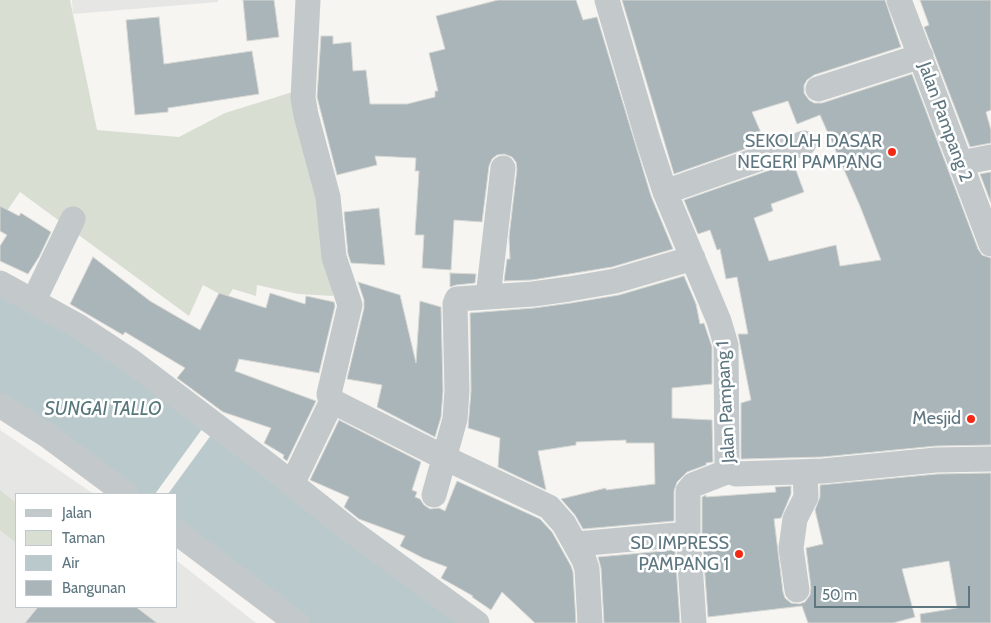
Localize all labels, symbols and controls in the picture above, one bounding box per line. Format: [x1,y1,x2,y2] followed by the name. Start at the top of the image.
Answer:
[913,59,977,185] street label: Jalan Pampang 2
[737,131,882,173] place label: SEKOLAH DASAR NEGERI PAMPANG
[886,146,898,158] marker: SEKOLAH DASAR NEGERI PAMPANG
[712,340,740,464] street label: Jalan Pampang 1
[45,398,161,420] water label: SUNGAI TALLO
[912,408,961,430] place label: Mesjid
[965,413,977,425] marker: Mesjid
[15,493,178,608] legend
[62,504,92,522] text: Jalan
[62,529,105,547] text: Taman
[630,533,729,576] place label: SD IMPRESS PAMPANG 1
[733,548,745,560] marker: SD IMPRESS PAMPANG 1
[62,554,79,572] text: Air
[816,576,972,608] scale bar
[62,579,126,597] text: Bangunan
[822,586,857,604] text: 50 m

